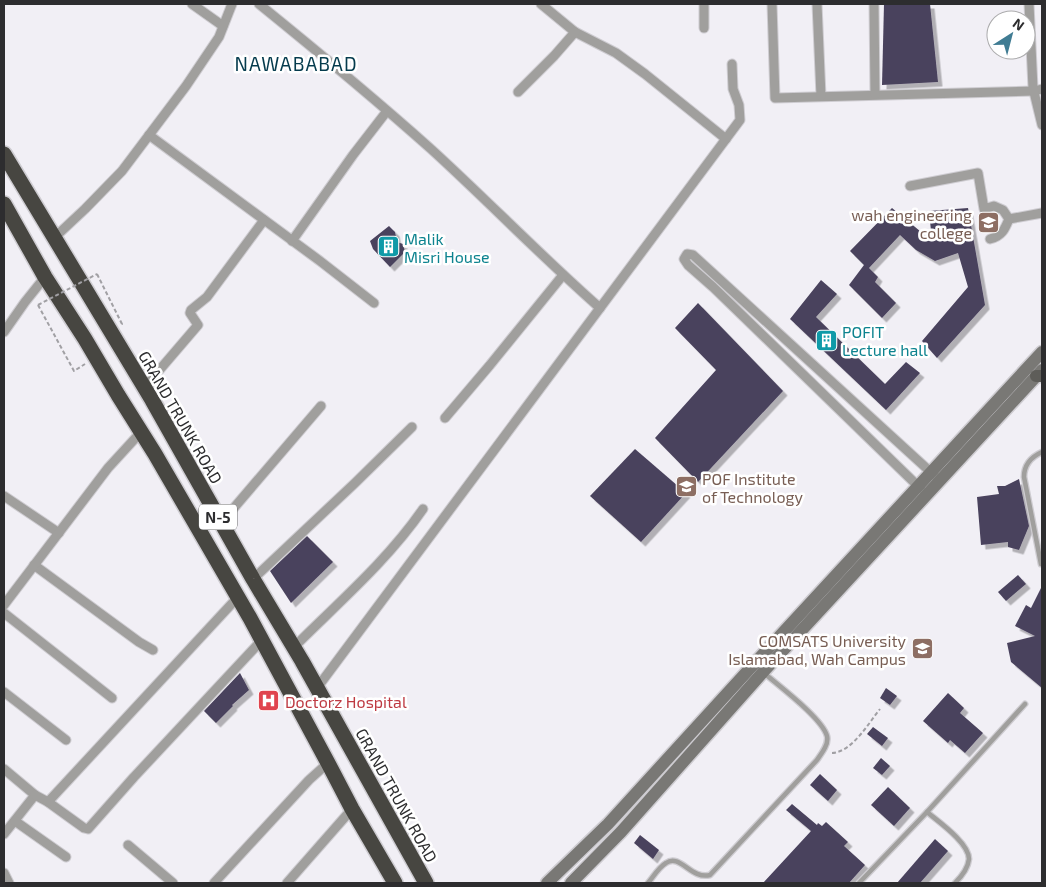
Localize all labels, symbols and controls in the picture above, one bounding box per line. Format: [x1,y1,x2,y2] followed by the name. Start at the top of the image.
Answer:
[986,10,1036,60] north arrow
[1010,14,1028,34] text: N
[234,52,358,75] district label: NAWABABAD
[851,205,972,242] place label: wah engineering college
[976,211,1000,235] school or university icon: wah engineering college
[404,229,490,266] place label: Malik Misri House
[376,235,400,259] building icon: Malik Misri House
[842,322,928,359] place label: POFIT Lecture hall
[814,328,838,352] building icon: POFIT Lecture hall
[135,347,227,487] street label: GRAND TRUNK ROAD
[702,469,803,506] place label: POF Institute of Technology
[674,475,698,499] school or university icon: POF Institute of Technology
[199,504,237,530] road number: N-5
[728,631,907,668] place label: COMSATS University Islamabad, Wah Campus
[910,637,934,661] school or university icon: COMSATS University Islamabad, Wah Campus
[257,689,281,713] hospital icon: Doctorz Hospital
[285,692,407,711] place label: Doctorz Hospital
[352,725,442,865] street label: GRAND TRUNK ROAD

